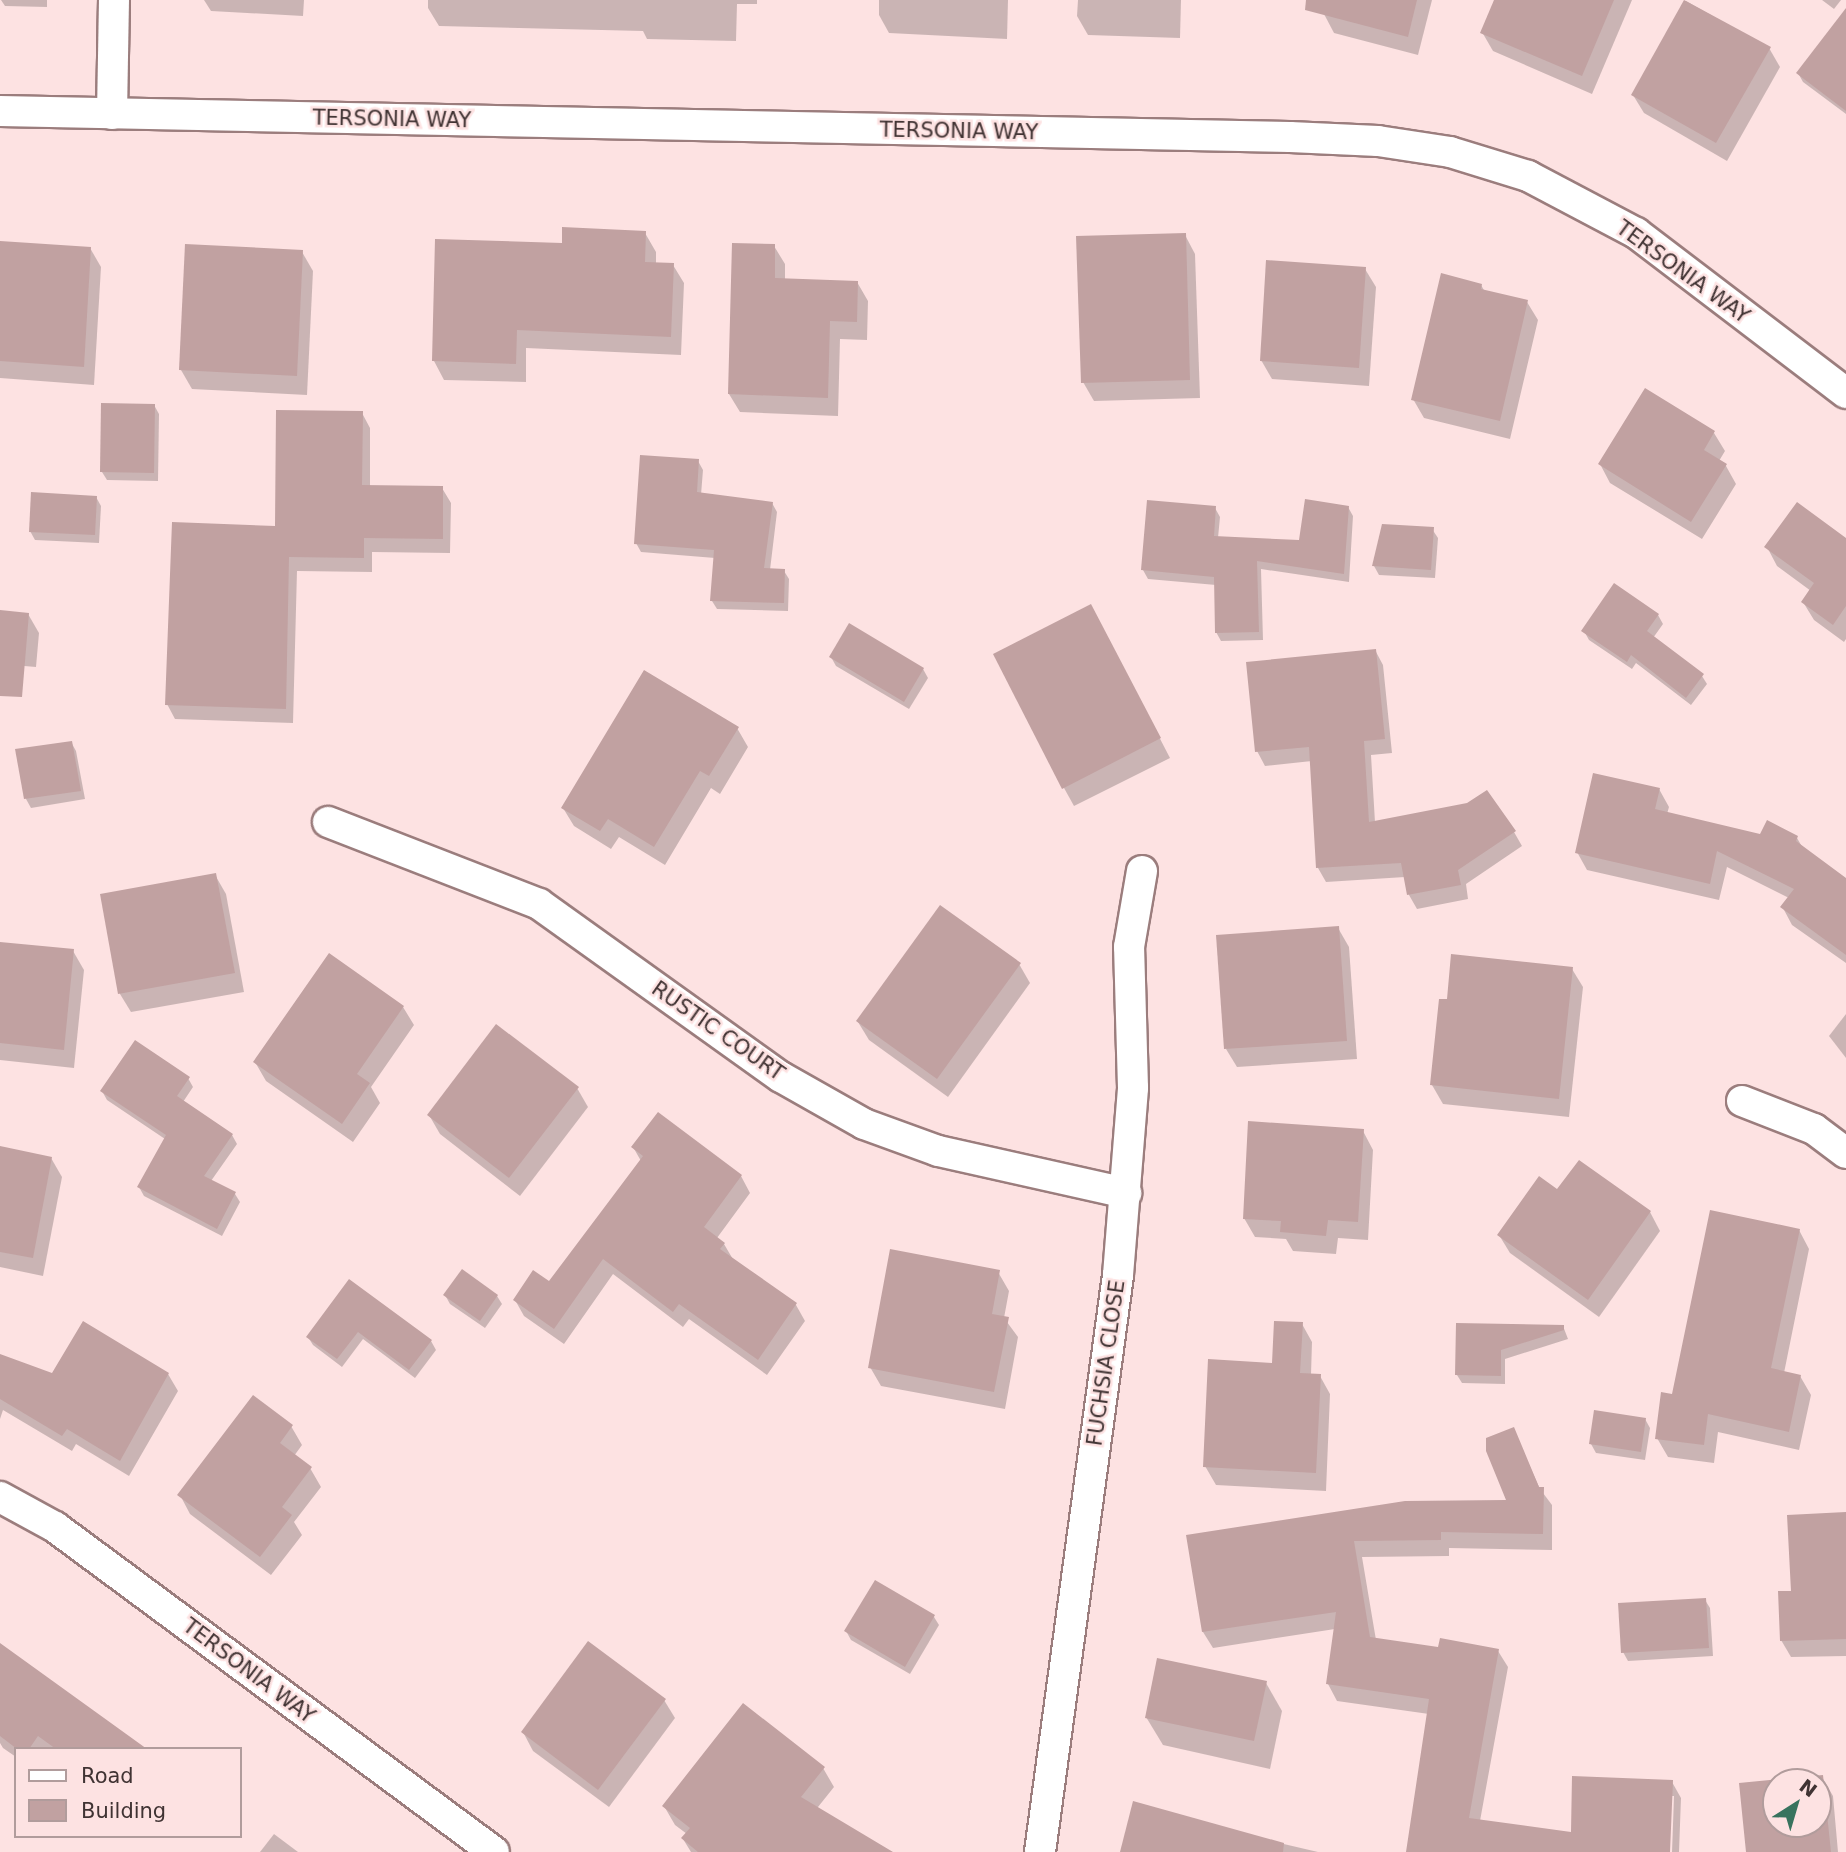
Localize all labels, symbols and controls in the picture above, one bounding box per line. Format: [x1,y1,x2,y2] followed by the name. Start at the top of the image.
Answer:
[312,105,472,133] street label: TERSONIA WAY
[879,117,1039,145] street label: TERSONIA WAY
[1611,215,1755,329] street label: TERSONIA WAY
[647,976,789,1086] street label: RUSTIC COURT
[1082,1278,1130,1448] street label: FUCHSIA CLOSE
[178,1613,320,1729] street label: TERSONIA WAY
[14,1747,242,1838] legend
[81,1764,134,1788] text: Road
[1762,1768,1832,1838] north arrow
[1795,1774,1821,1801] text: N
[81,1799,166,1823] text: Building

